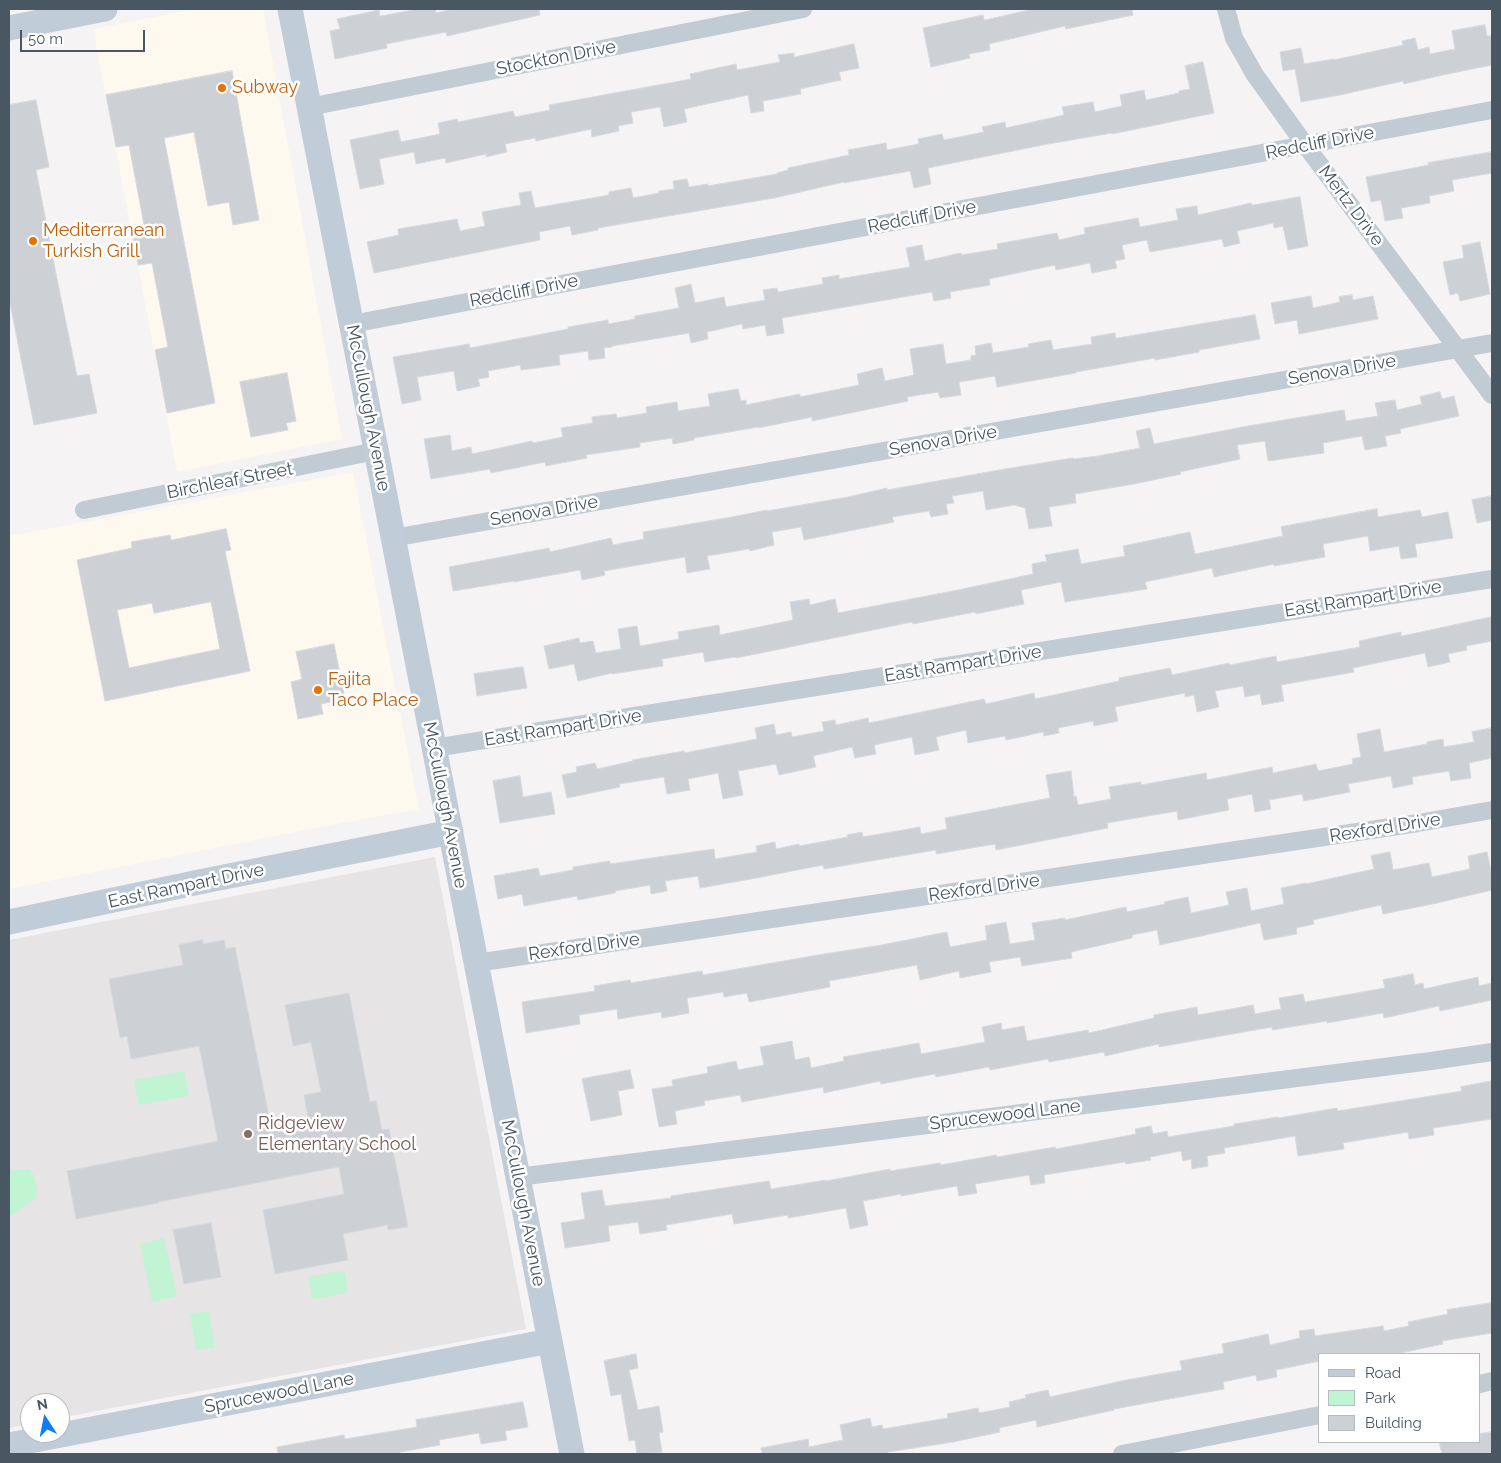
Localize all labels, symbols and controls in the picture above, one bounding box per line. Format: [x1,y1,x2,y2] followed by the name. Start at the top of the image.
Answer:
[22,20,148,52] scale bar
[28,30,63,48] text: 50 m
[494,36,618,80] street label: Stockton Drive
[232,77,298,99] place label: Subway
[216,82,228,94] marker: Subway
[1264,122,1376,164] street label: Redcliff Drive
[1314,162,1388,250] street label: Mertz Drive
[866,196,978,238] street label: Redcliff Drive
[43,220,165,262] place label: Mediterranean Turkish Grill
[27,235,39,247] marker: Mediterranean Turkish Grill
[468,270,580,312] street label: Redcliff Drive
[341,323,395,493] street label: McCullough Avenue
[1286,350,1398,390] street label: Senova Drive
[887,421,999,461] street label: Senova Drive
[165,458,295,504] street label: Birchleaf Street
[488,491,600,531] street label: Senova Drive
[1283,576,1443,622] street label: East Rampart Drive
[883,641,1043,687] street label: East Rampart Drive
[328,669,418,712] place label: Fajita Taco Place
[312,684,324,696] marker: Fajita Taco Place
[483,705,643,751] street label: East Rampart Drive
[418,720,472,890] street label: McCullough Avenue
[1328,809,1442,847] street label: Rexford Drive
[106,859,266,913] street label: East Rampart Drive
[927,870,1041,906] street label: Rexford Drive
[527,929,641,965] street label: Rexford Drive
[928,1095,1082,1135] street label: Sprucewood Lane
[258,1113,416,1156] place label: Ridgeview Elementary School
[496,1118,550,1288] street label: McCullough Avenue
[242,1128,254,1140] marker: Ridgeview Elementary School
[1318,1353,1481,1443] legend
[1365,1364,1401,1382] text: Road
[202,1368,356,1418] street label: Sprucewood Lane
[1365,1389,1396,1407] text: Park
[20,1393,70,1443] north arrow
[36,1395,49,1413] text: N
[1365,1414,1422,1432] text: Building

